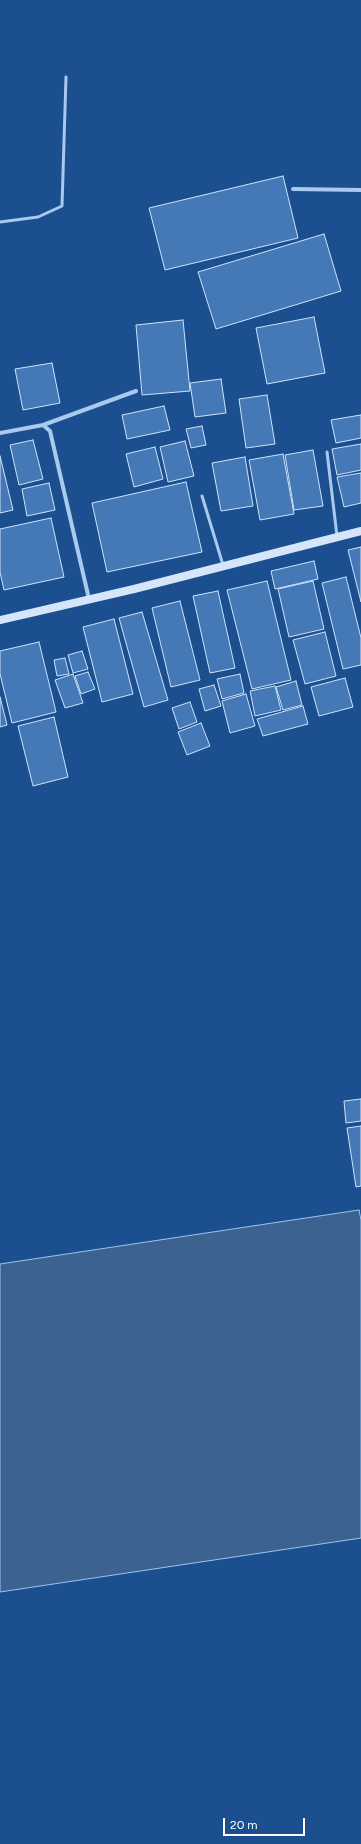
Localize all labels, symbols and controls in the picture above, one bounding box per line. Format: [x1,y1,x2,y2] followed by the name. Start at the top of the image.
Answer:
[225,1810,307,1836] scale bar
[230,1818,258,1832] text: 20 m

